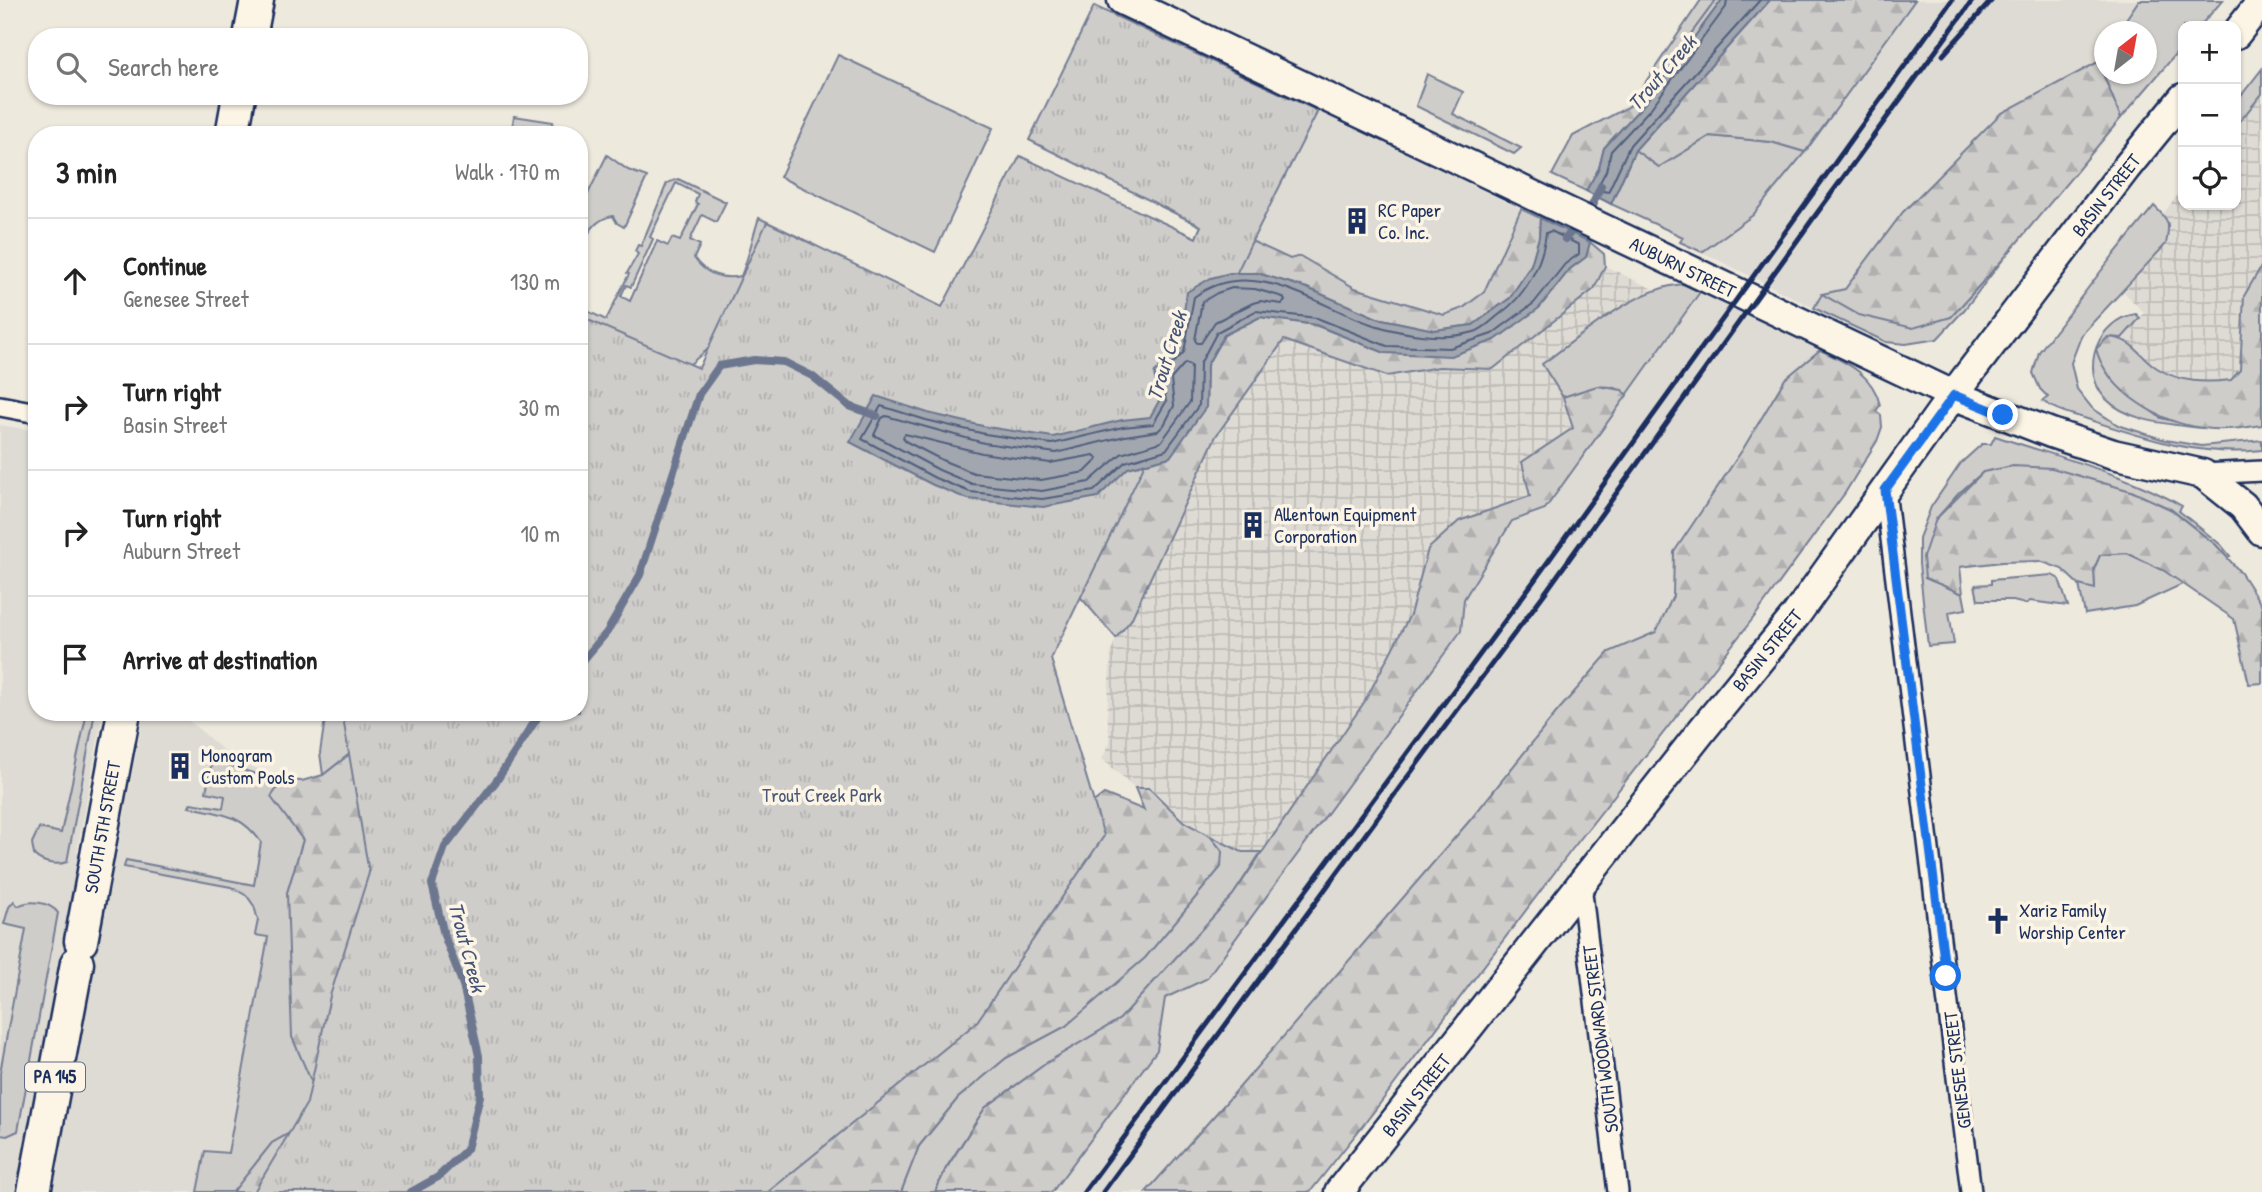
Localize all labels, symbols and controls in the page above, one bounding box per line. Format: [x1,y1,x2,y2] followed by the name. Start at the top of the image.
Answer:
[2094,21,2157,84] north arrow
[2178,21,2241,210] map controls
[2178,21,2241,84] button: +
[1621,27,1704,117] water label: Trout Creek
[28,28,588,105] search box
[52,48,90,86] icon: search
[108,49,219,84] text: Search here
[2178,84,2241,147] button: −
[2065,147,2147,242] street label: BASIN STREET
[2178,147,2241,210] button: locate
[56,152,117,192] text: 3 min
[455,156,560,187] text: Walk · 170 m
[1378,197,1442,245] place label: RC Paper Co. Inc.
[1342,206,1372,236] building icon: RC Paper Co. Inc.
[1626,230,1741,304] street label: AUBURN STREET
[123,248,207,283] text: Continue
[56,262,94,300] icon: ahead
[510,266,560,297] text: 130 m
[123,283,249,314] text: Genesee Street
[1139,306,1194,404] water label: Trout Creek
[123,374,221,409] text: Turn right
[56,388,94,426] icon: right
[518,392,560,423] text: 30 m
[1987,399,2018,430] route end
[123,409,227,440] text: Basin Street
[123,500,221,535] text: Turn right
[1274,501,1417,549] place label: Allentown Equipment Corporation
[1238,510,1268,540] building icon: Allentown Equipment Corporation
[56,514,94,552] icon: right
[520,518,560,549] text: 10 m
[123,535,240,566] text: Auburn Street
[1726,603,1809,696] street label: BASIN STREET
[56,640,94,678] icon: arrive
[123,642,318,677] text: Arrive at destination
[201,742,295,790] place label: Monogram Custom Pools
[165,751,195,781] building icon: Monogram Custom Pools
[78,758,127,895] street label: SOUTH 5TH STREET
[762,782,882,808] park label: Trout Creek Park
[2019,897,2126,945] place label: Xariz Family Worship Center
[442,899,494,997] water label: Trout Creek
[1983,906,2013,936] church icon: Xariz Family Worship Center
[1575,943,1624,1134] street label: SOUTH WOODWARD STREET
[1930,960,1961,991] route start
[1937,1009,1977,1130] street label: GENESEE STREET
[1375,1047,1457,1142] street label: BASIN STREET
[25,1062,85,1092] road number: PA 145

